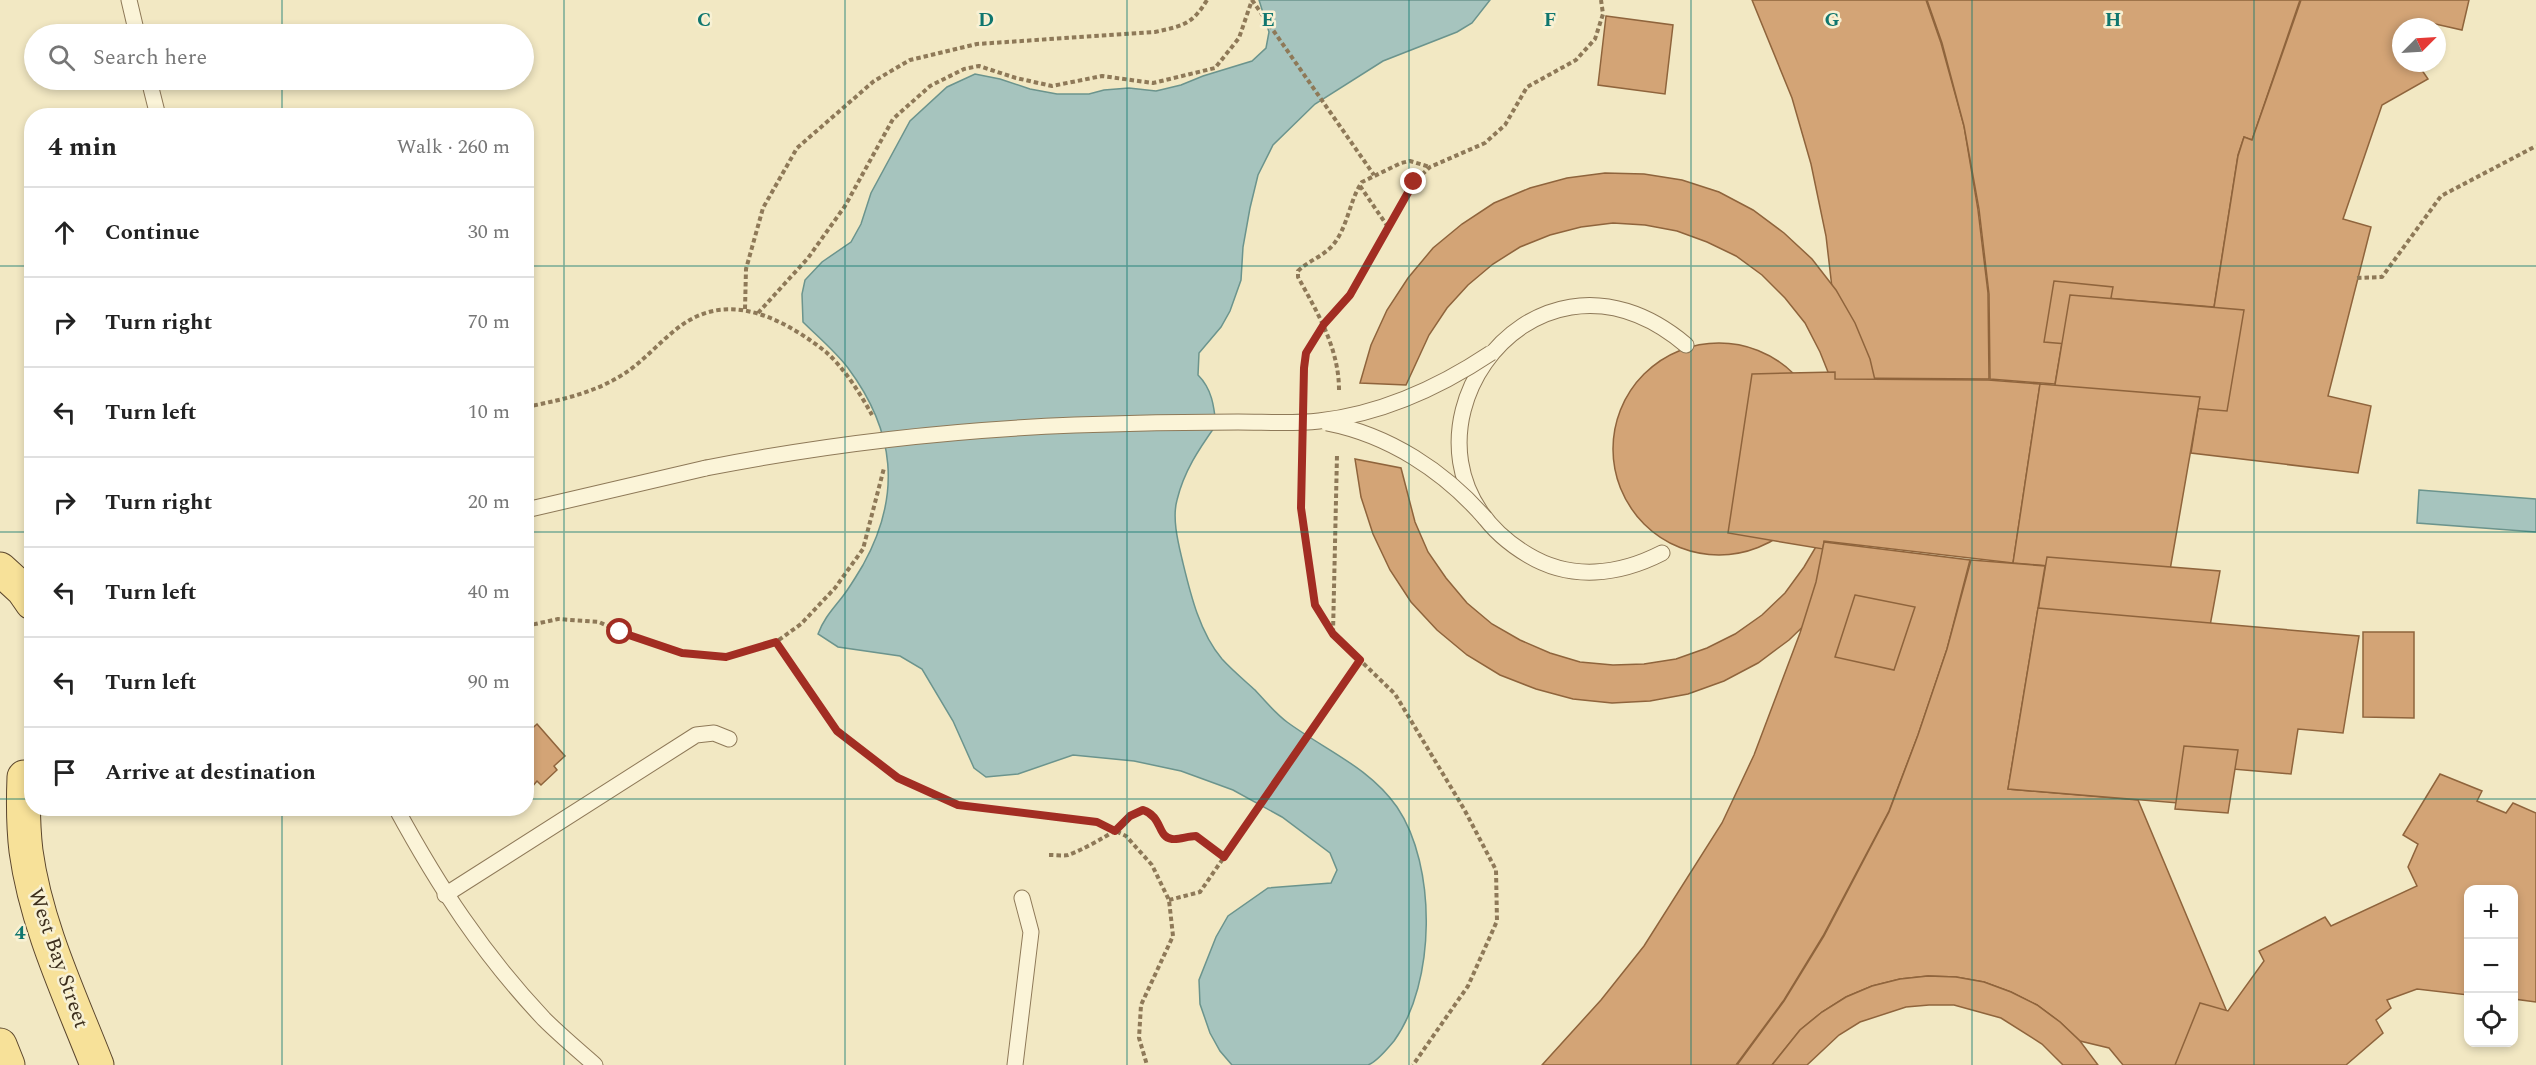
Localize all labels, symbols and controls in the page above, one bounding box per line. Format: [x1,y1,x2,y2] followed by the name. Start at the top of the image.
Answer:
[697,5,711,35] text: C
[978,5,994,35] text: D
[1261,5,1275,35] text: E
[1544,5,1556,35] text: F
[1824,5,1840,35] text: G
[2105,5,2121,35] text: H
[2392,18,2446,72] north arrow
[24,24,534,90] search box
[45,41,78,74] icon: search
[93,41,207,74] text: Search here
[48,127,117,167] text: 4 min
[397,132,510,162] text: Walk · 260 m
[1400,168,1426,194] route end
[48,216,81,249] icon: ahead
[105,216,200,249] text: Continue
[468,217,510,247] text: 30 m
[48,306,81,339] icon: right
[105,306,212,339] text: Turn right
[468,307,510,337] text: 70 m
[48,396,81,429] icon: left
[105,396,197,429] text: Turn left
[468,397,510,427] text: 10 m
[48,486,81,519] icon: right
[105,486,212,519] text: Turn right
[468,487,510,517] text: 20 m
[48,576,81,609] icon: left
[105,576,197,609] text: Turn left
[468,577,510,607] text: 40 m
[606,618,632,644] route start
[48,666,81,699] icon: left
[105,666,197,699] text: Turn left
[468,667,510,697] text: 90 m
[48,756,81,789] icon: arrive
[105,756,316,789] text: Arrive at destination
[19,884,97,1033] street label: West Bay Street
[2464,885,2518,1047] map controls
[2464,885,2518,939] button: +
[14,918,26,948] text: 4
[2464,939,2518,993] button: −
[2464,993,2518,1047] button: locate

